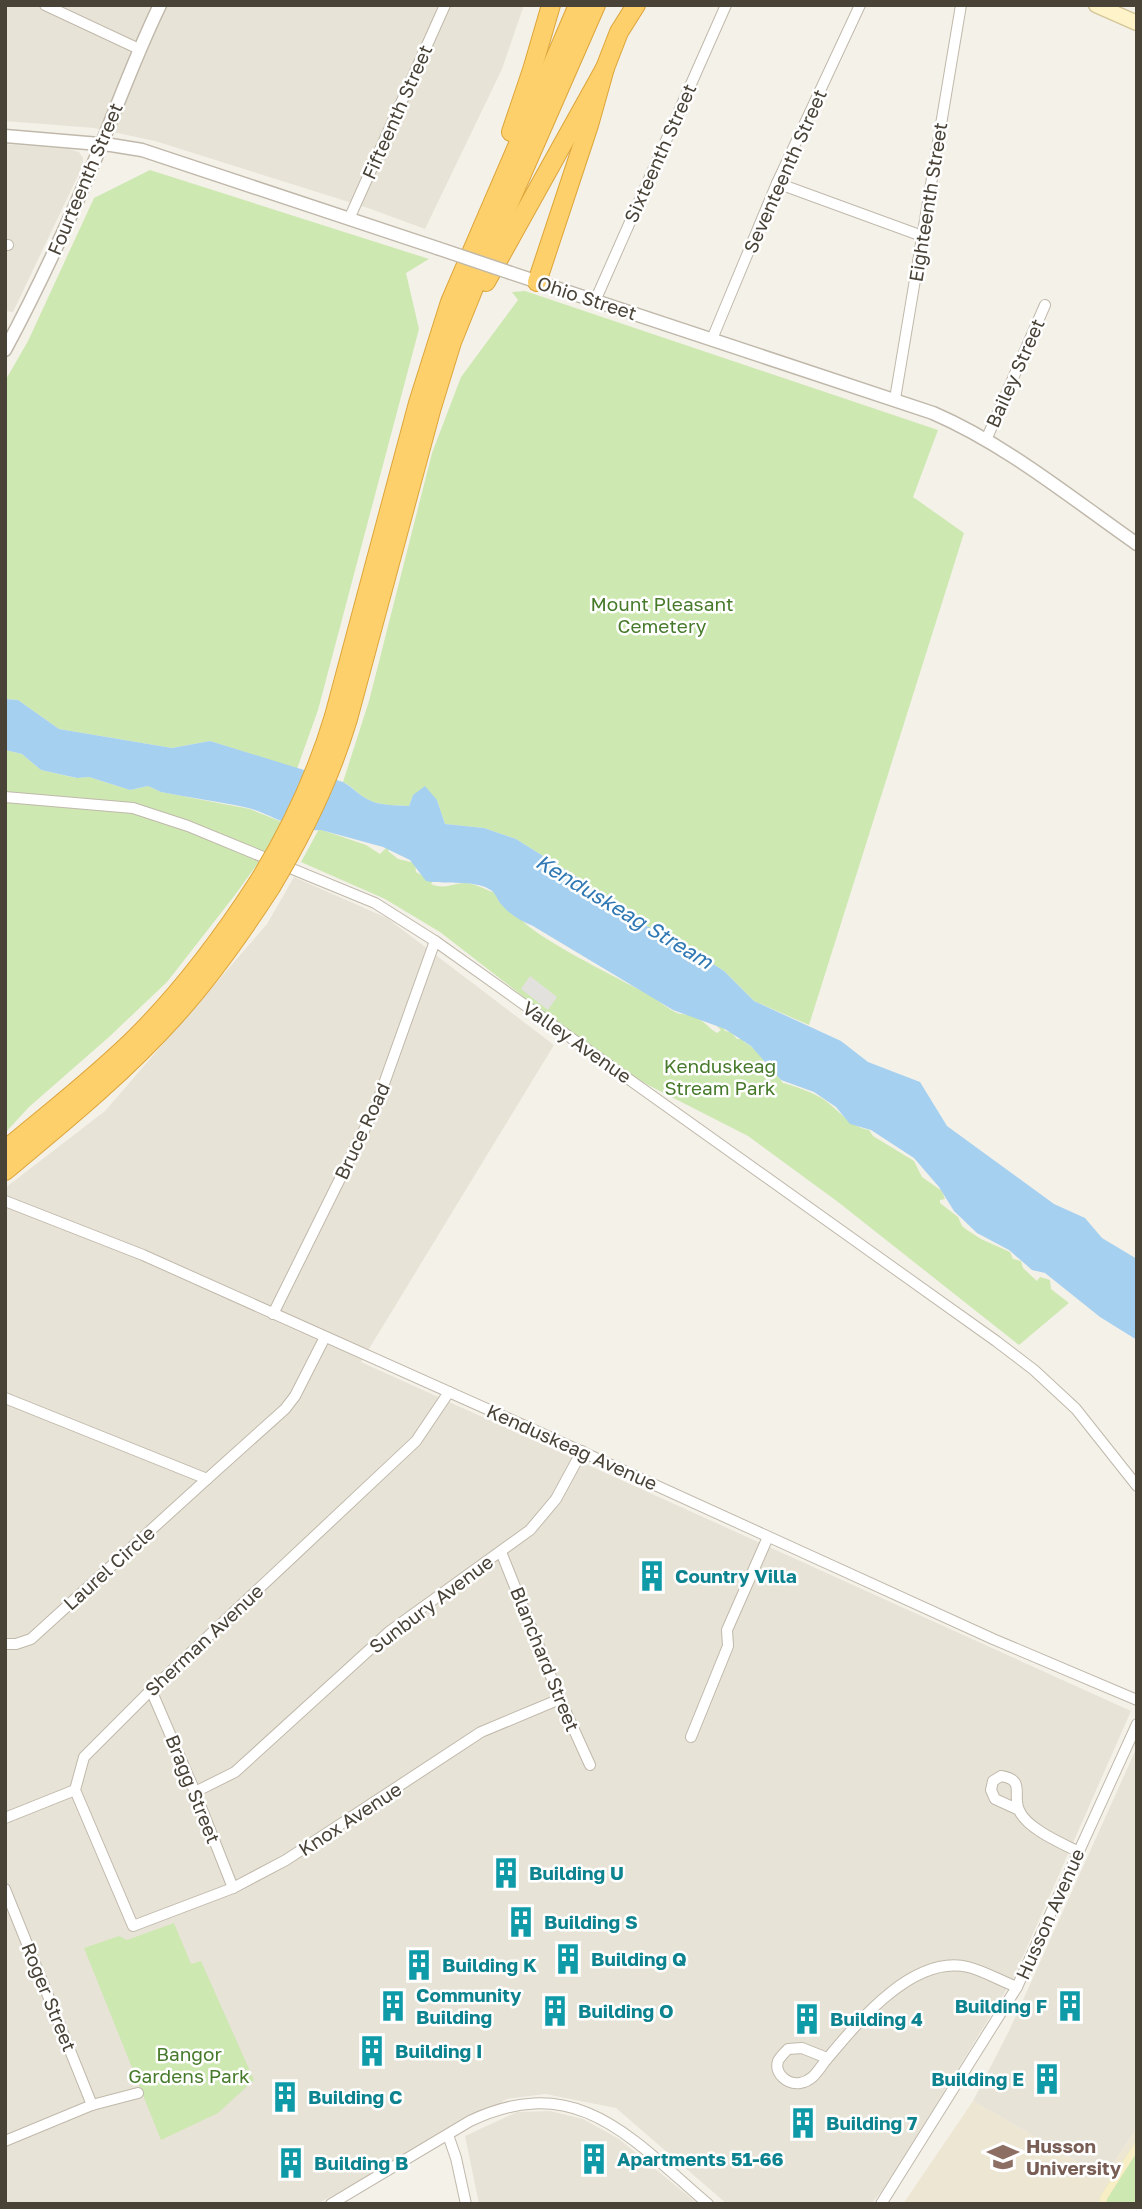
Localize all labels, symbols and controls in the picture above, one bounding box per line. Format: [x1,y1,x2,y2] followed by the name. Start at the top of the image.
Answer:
[357,41,437,183] street label: Fifteenth Street
[619,80,700,226] street label: Sixteenth Street
[738,85,831,256] street label: Seventeenth Street
[42,99,127,258] street label: Fourteenth Street
[904,120,951,283] street label: Eighteenth Street
[535,271,640,324] street label: Ohio Street
[980,315,1049,431] street label: Bailey Street
[590,592,734,637] park label: Mount Pleasant Cemetery
[531,848,719,975] water label: Kenduskeag Stream
[519,996,636,1088] street label: Valley Avenue
[664,1054,776,1099] park label: Kenduskeag Stream Park
[329,1079,394,1183] street label: Bruce Road
[483,1399,661,1495] street label: Kenduskeag Avenue
[58,1521,159,1615] street label: Laurel Circle
[364,1550,497,1658] street label: Sunbury Avenue
[635,1559,669,1593] building icon: Country Villa
[675,1564,797,1587] place label: Country Villa
[140,1579,268,1700] street label: Sherman Avenue
[506,1583,585,1734] street label: Blanchard Street
[161,1731,226,1846] street label: Bragg Street
[294,1777,406,1860] street label: Knox Avenue
[1010,1845,1089,1983] street label: Husson Avenue
[489,1856,523,1890] building icon: Building U
[529,1861,624,1884] place label: Building U
[504,1905,538,1939] building icon: Building S
[544,1910,638,1933] place label: Building S
[17,1939,82,2055] street label: Roger Street
[551,1942,585,1976] building icon: Building Q
[591,1947,687,1970] place label: Building Q
[402,1948,436,1982] building icon: Building K
[442,1953,537,1976] place label: Building K
[416,1983,522,2028] place label: Community Building
[376,1989,410,2023] building icon: Community Building
[1053,1989,1087,2023] building icon: Building F
[538,1994,572,2028] building icon: Building O
[955,1994,1047,2017] place label: Building F
[578,1999,674,2022] place label: Building O
[790,2002,824,2036] building icon: Building 4
[830,2007,923,2030] place label: Building 4
[355,2034,389,2068] building icon: Building I
[395,2039,482,2062] place label: Building I
[128,2042,250,2087] park label: Bangor Gardens Park
[1030,2062,1064,2096] building icon: Building E
[931,2067,1024,2090] place label: Building E
[268,2080,302,2114] building icon: Building C
[308,2085,403,2108] place label: Building C
[786,2106,820,2140] building icon: Building 7
[826,2111,917,2134] place label: Building 7
[1026,2134,1122,2179] place label: Husson University
[986,2140,1020,2174] school or university icon: Husson University
[577,2142,611,2176] building icon: Apartments 51-66
[274,2146,308,2180] building icon: Building B
[617,2147,784,2170] place label: Apartments 51-66
[314,2151,408,2174] place label: Building B

